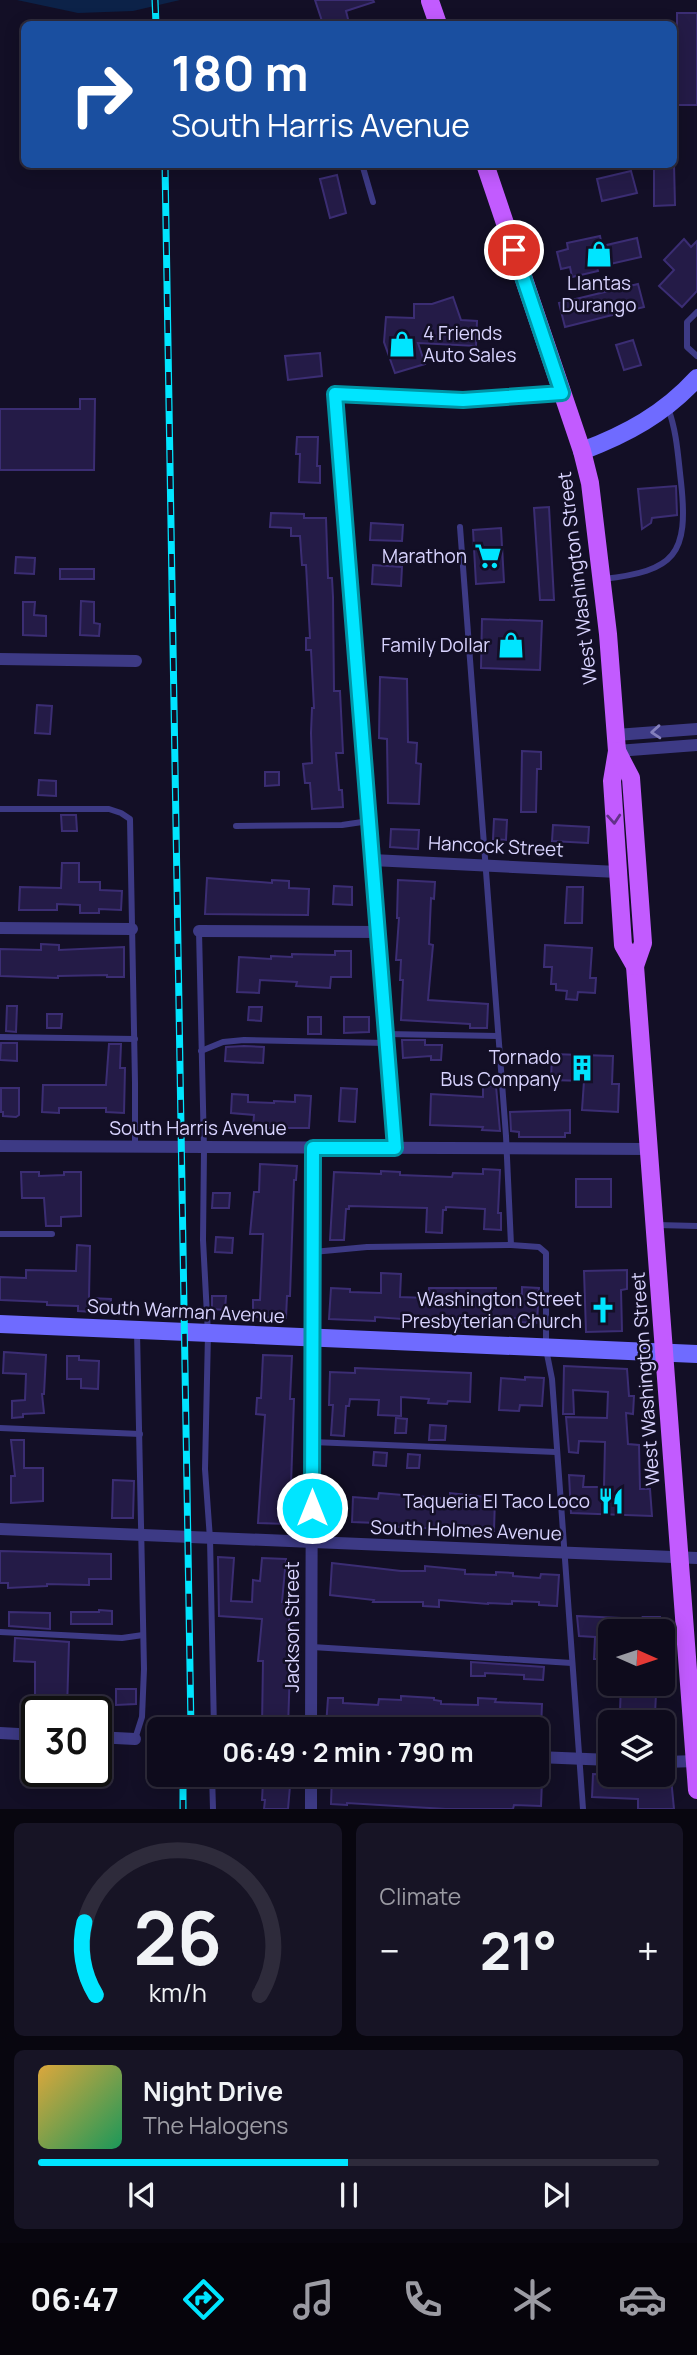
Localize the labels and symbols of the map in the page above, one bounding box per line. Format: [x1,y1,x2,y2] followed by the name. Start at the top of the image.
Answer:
[484,220,544,280] pin
[584,239,614,269] shop icon: Llantas Durango
[562,270,636,318] place label: Llantas Durango
[423,320,516,368] place label: 4 Friends Auto Sales
[387,329,417,359] shop icon: 4 Friends Auto Sales
[551,470,603,686] street label: West Washington Street
[473,541,503,571] supermarket icon: Marathon
[382,543,467,569] place label: Marathon
[496,630,526,660] shop icon: Family Dollar
[381,632,490,658] place label: Family Dollar
[650,724,661,739] one-way arrow
[606,814,621,825] one-way arrow
[428,829,564,863] street label: Hancock Street
[441,1044,561,1092] place label: Tornado Bus Company
[567,1053,597,1083] building icon: Tornado Bus Company
[109,1115,287,1141] street label: South Harris Avenue
[625,1271,665,1487] street label: West Washington Street
[401,1286,582,1334] place label: Washington Street Presbyterian Church
[86,1293,286,1329] street label: South Warman Avenue
[588,1295,618,1325] church icon: Washington Street Presbyterian Church
[275,1471,349,1545] position arrow
[596,1486,626,1516] restaurant icon: Taqueria El Taco Loco
[403,1488,590,1514] place label: Taqueria El Taco Loco
[370,1514,562,1546] street label: South Holmes Avenue
[279,1561,305,1693] street label: Jackson Street
[598,1619,676,1696] north arrow
[21,1696,112,1787] speed limit sign: 30

